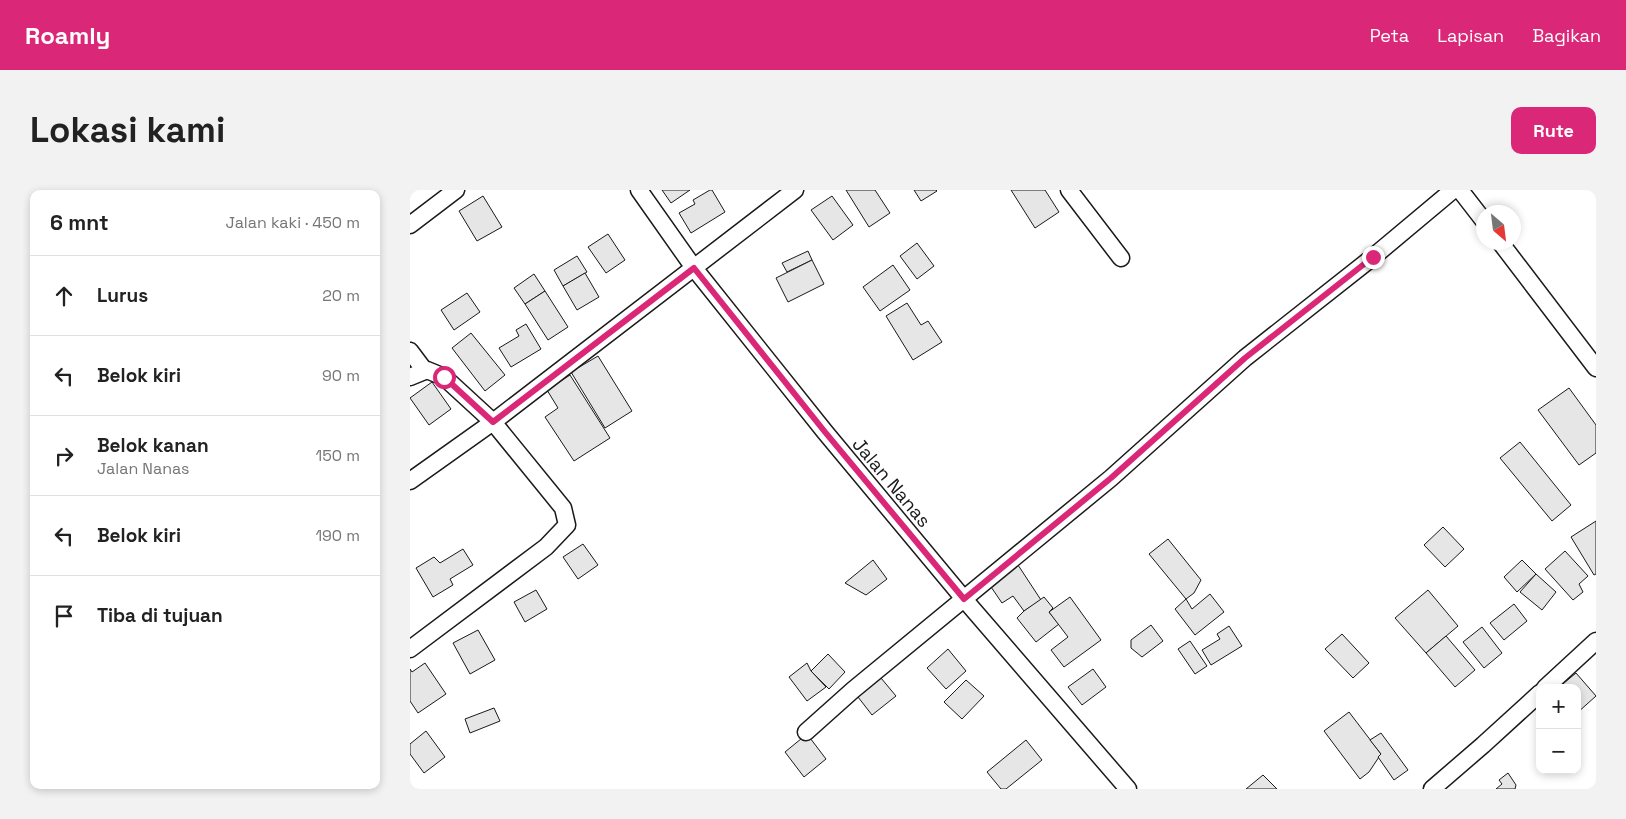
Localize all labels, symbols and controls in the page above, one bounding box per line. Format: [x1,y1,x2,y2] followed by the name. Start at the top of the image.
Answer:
[25,20,110,51] text: Roamly
[1370,24,1409,47] text: Peta
[1437,24,1504,47] text: Lapisan
[1532,24,1601,47] text: Bagikan
[1511,107,1596,154] button: Rute
[30,108,225,152] text: Lokasi kami
[1476,205,1521,250] north arrow
[50,209,108,236] text: 6 mnt
[226,212,360,233] text: Jalan kaki · 450 m
[1362,246,1385,269] route end
[50,282,78,310] icon: ahead
[97,283,148,308] text: Lurus
[322,285,360,306] text: 20 m
[50,362,78,390] icon: left
[97,363,181,388] text: Belok kiri
[322,365,360,386] text: 90 m
[433,366,456,389] route start
[847,432,937,532] street label: Jalan Nanas
[97,433,209,458] text: Belok kanan
[50,442,78,470] icon: right
[316,445,360,466] text: 150 m
[97,458,190,479] text: Jalan Nanas
[50,522,78,550] icon: left
[97,523,181,548] text: Belok kiri
[315,525,360,546] text: 190 m
[50,602,78,630] icon: arrive
[97,603,223,628] text: Tiba di tujuan
[1536,684,1581,774] map controls
[1536,684,1581,729] button: +
[1536,729,1581,774] button: −

